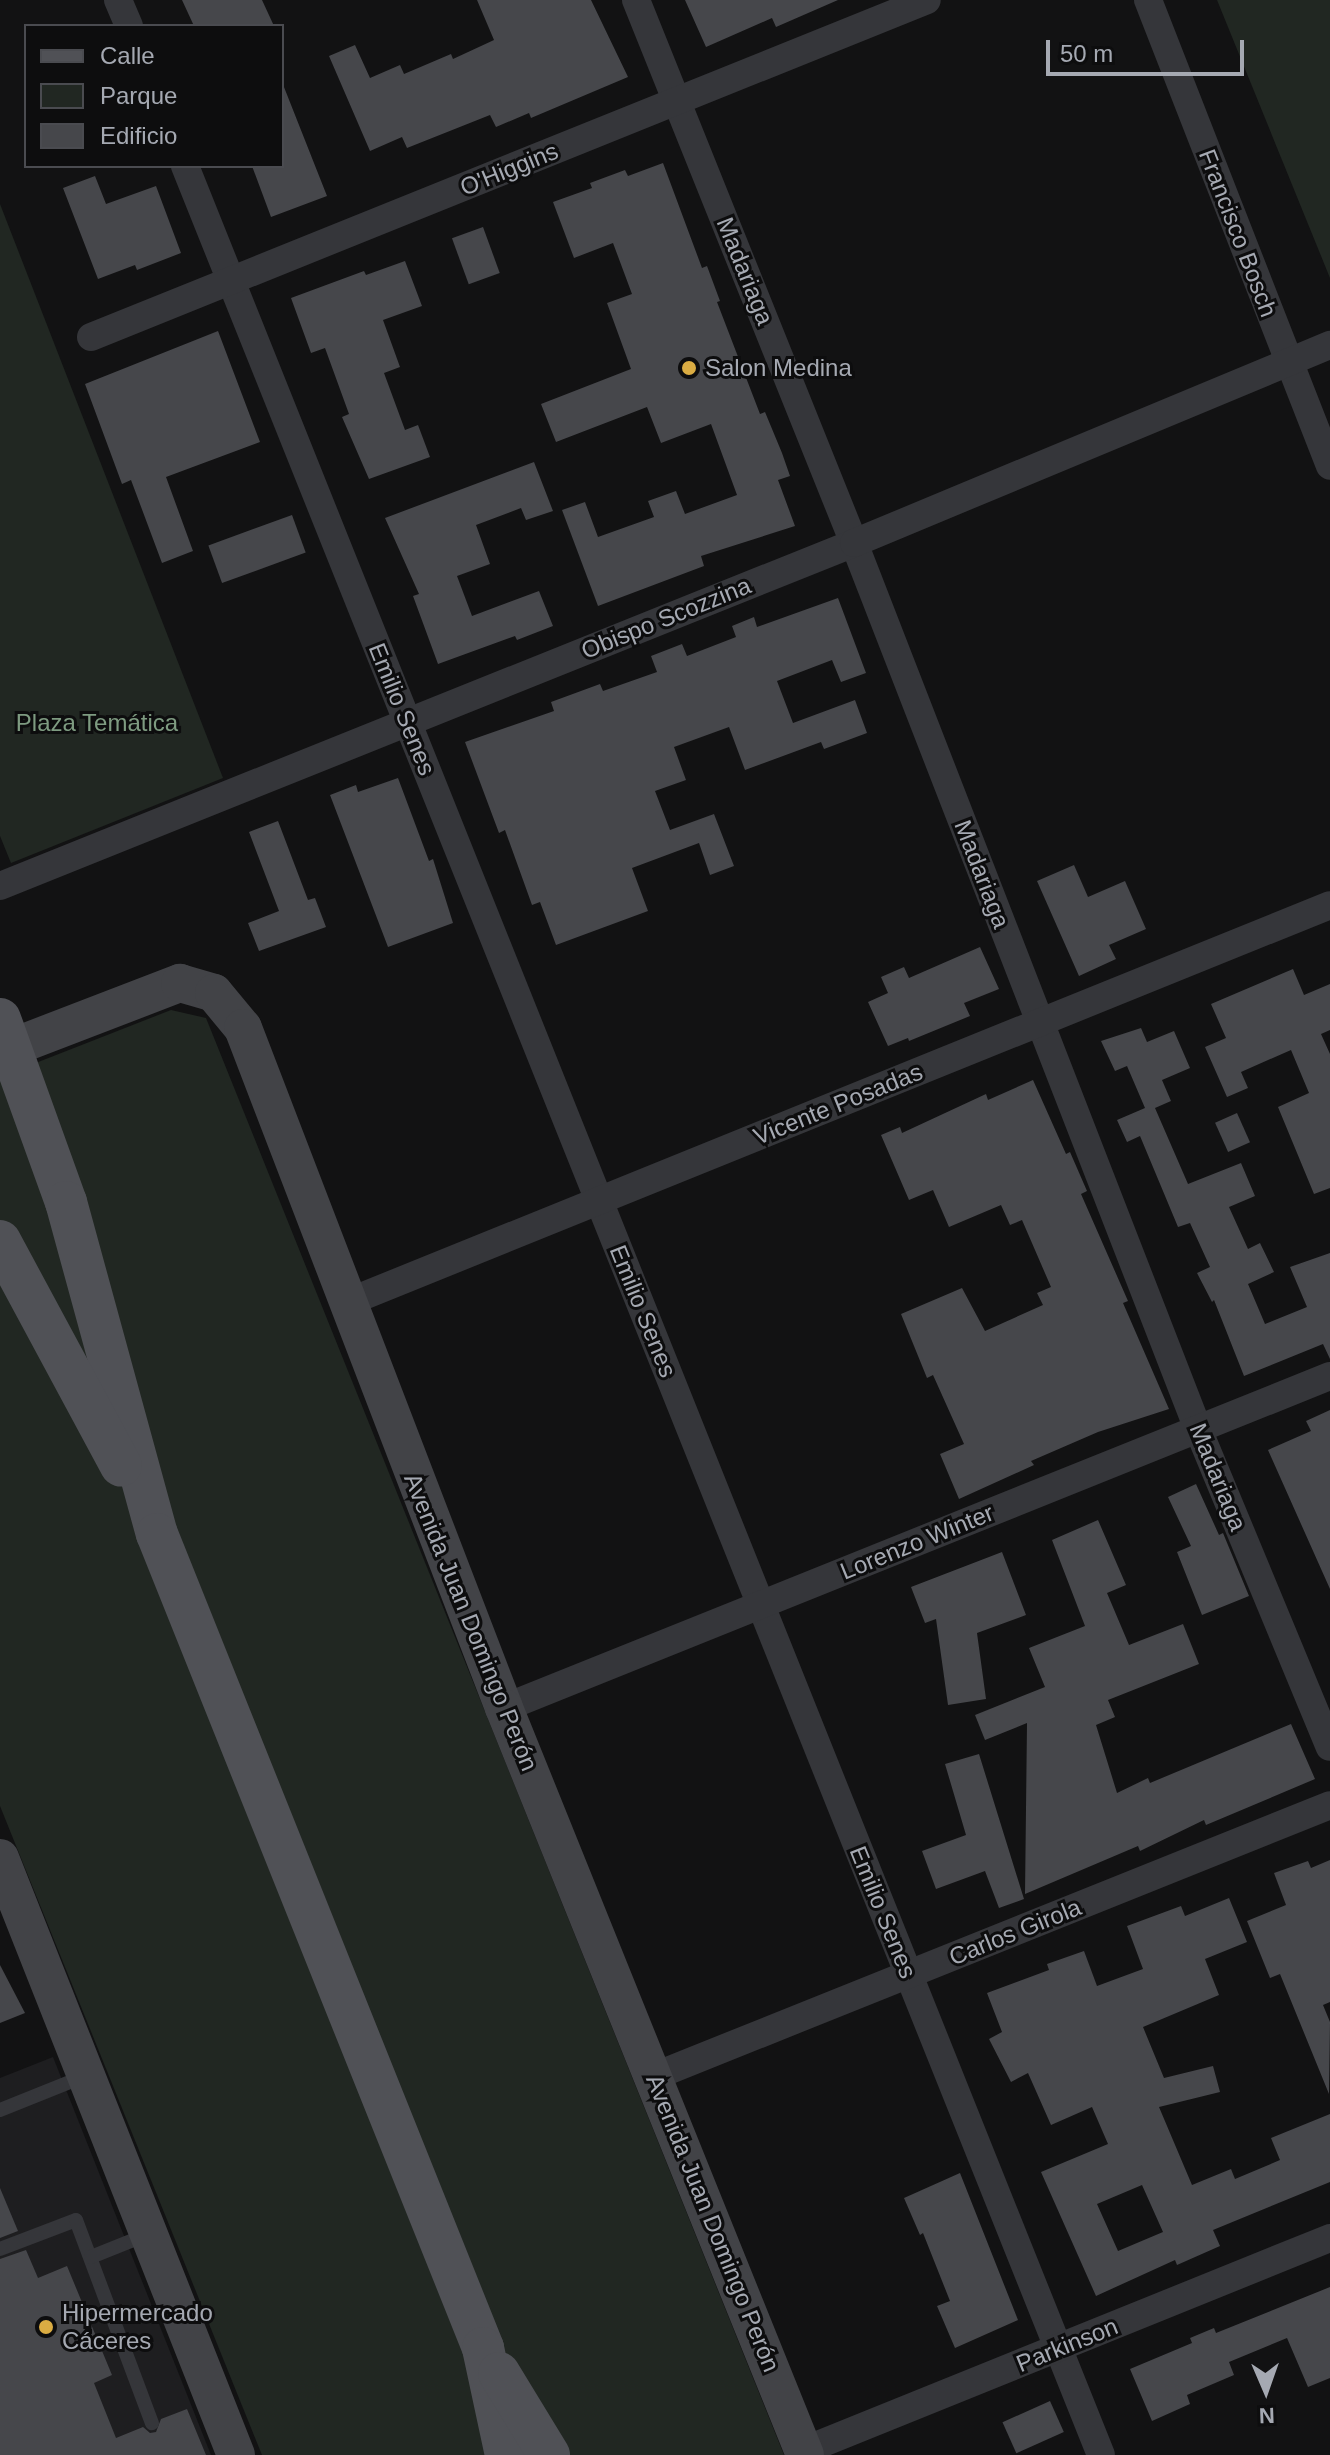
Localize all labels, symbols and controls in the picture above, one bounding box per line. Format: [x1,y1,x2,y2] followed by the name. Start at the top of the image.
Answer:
[24,24,284,168] legend
[1050,24,1248,74] scale bar
[1060,40,1113,67] text: 50 m
[100,42,155,69] text: Calle
[100,82,177,109] text: Parque
[100,122,177,149] text: Edificio
[456,136,562,202] street label: O'Higgins
[1193,145,1283,321] street label: Francisco Bosch
[710,213,780,329] street label: Madariaga
[705,354,852,382] place label: Salon Medina
[680,359,698,377] marker: Salon Medina
[577,571,755,665] street label: Obispo Scozzina
[362,639,442,779] street label: Emilio Senes
[16,709,178,737] park label: Plaza Temática
[948,816,1016,932] street label: Madariaga
[749,1057,927,1151] street label: Vicente Posadas
[603,1241,683,1381] street label: Emilio Senes
[1183,1419,1253,1535] street label: Madariaga
[398,1469,544,1775] street label: Avenida Juan Domingo Perón
[836,1498,998,1586] street label: Lorenzo Winter
[843,1842,923,1982] street label: Emilio Senes
[945,1892,1085,1972] street label: Carlos Girola
[640,2070,786,2376] street label: Avenida Juan Domingo Perón
[62,2299,213,2355] place label: Hipermercado Cáceres
[1012,2312,1122,2378] street label: Parkinson
[37,2318,55,2336] marker: Hipermercado Cáceres
[1226,2351,1306,2431] north arrow
[1258,2403,1275,2428] text: N

